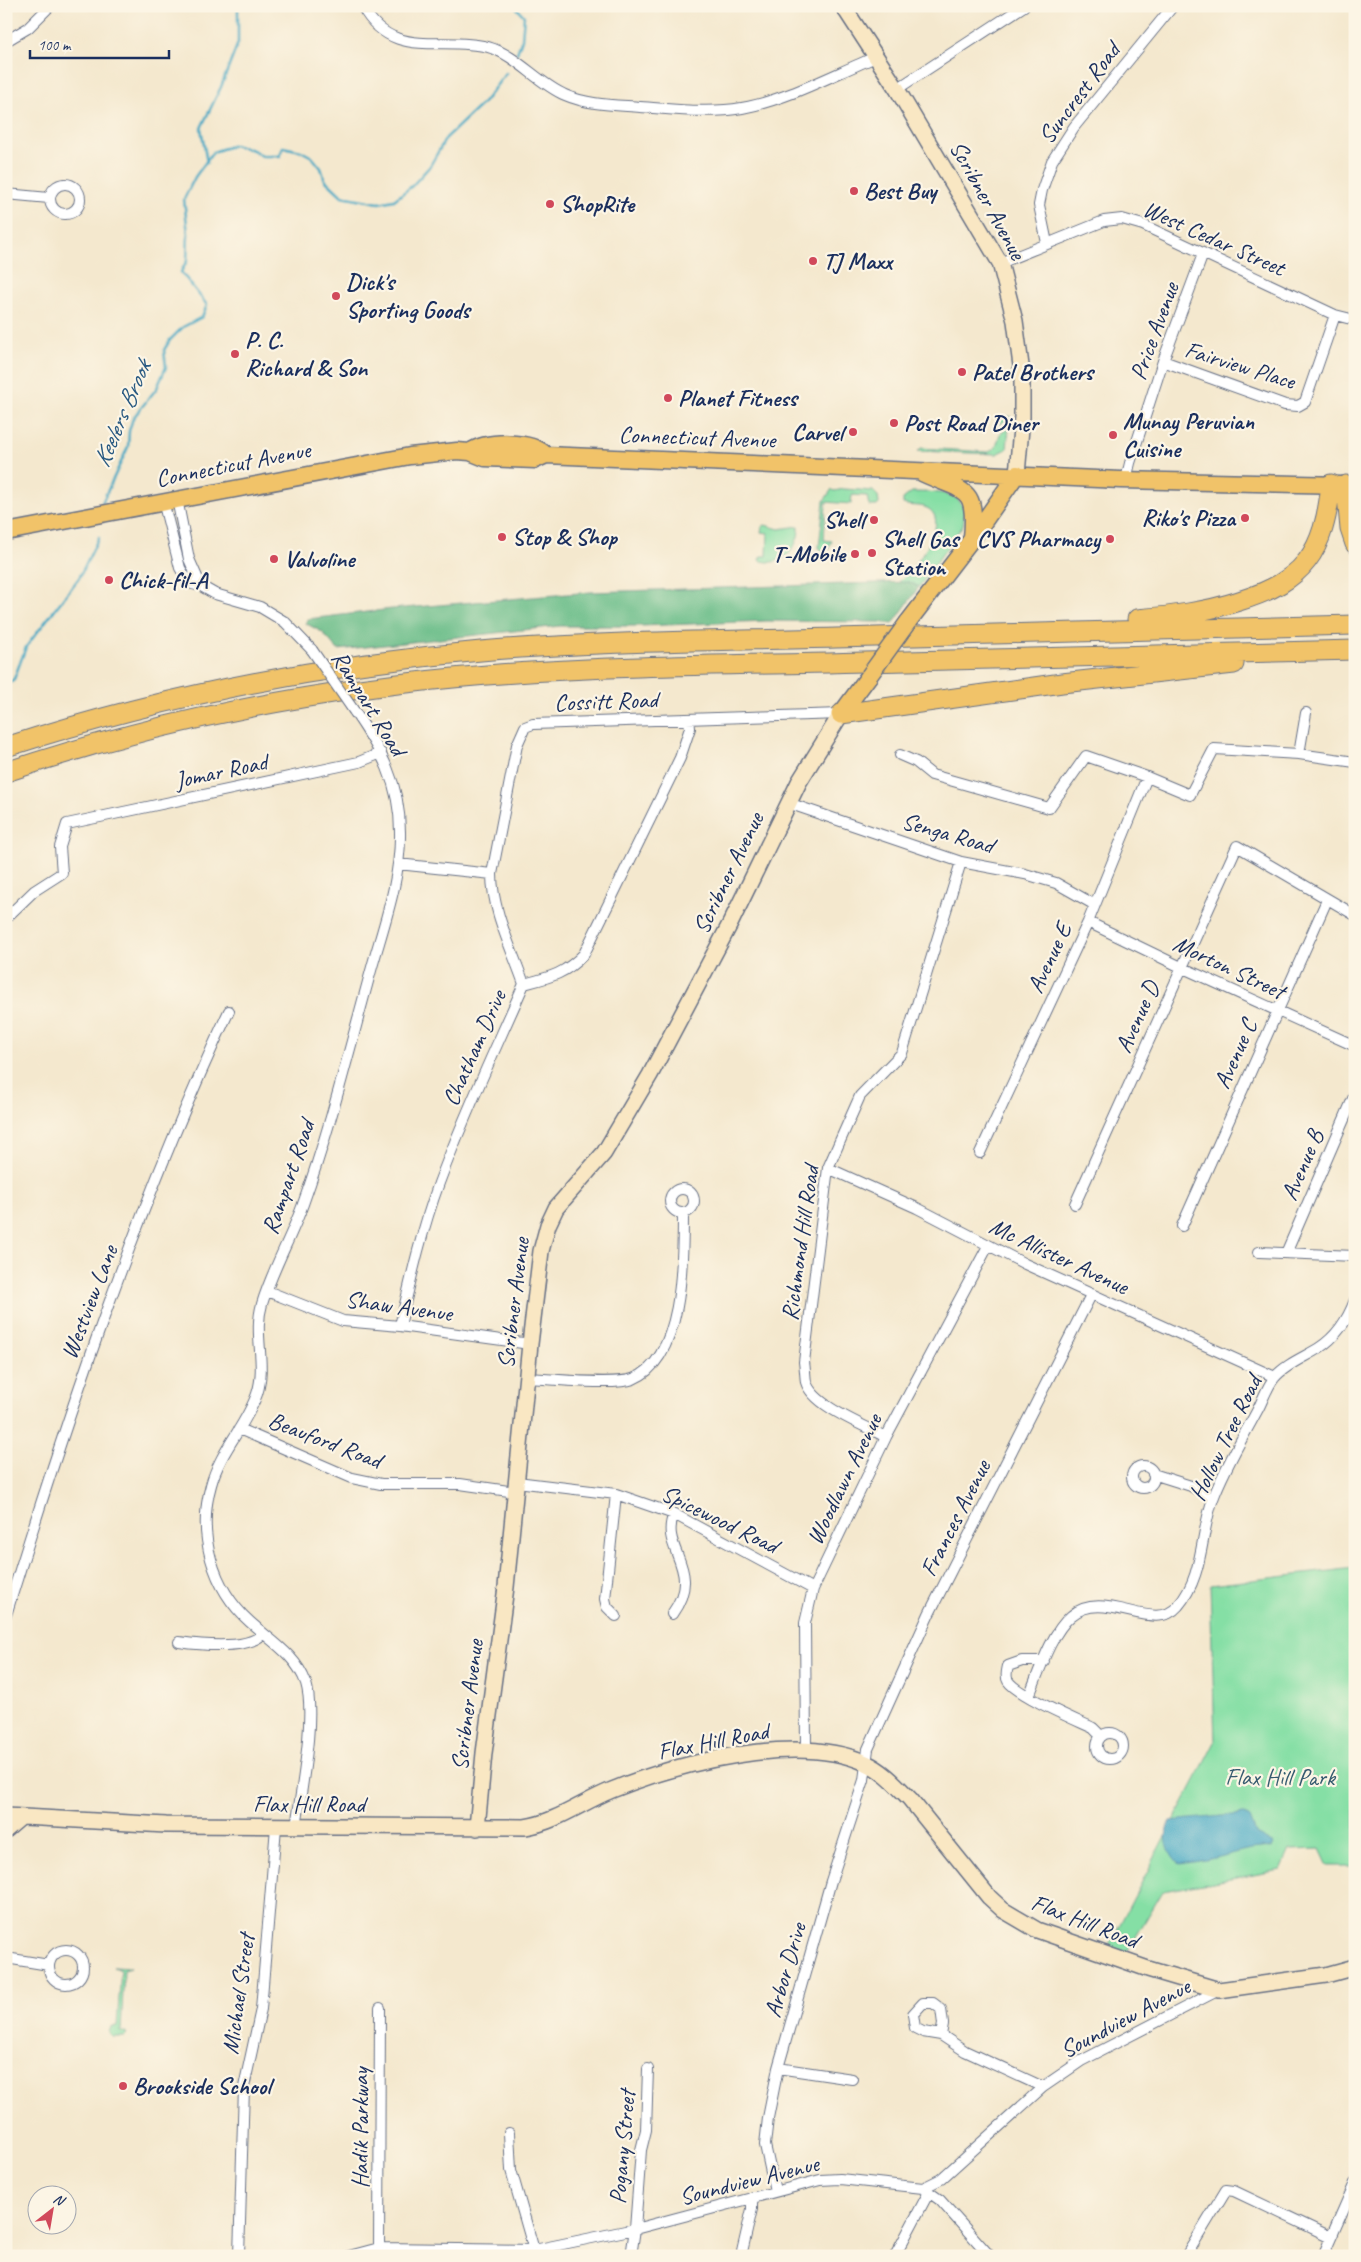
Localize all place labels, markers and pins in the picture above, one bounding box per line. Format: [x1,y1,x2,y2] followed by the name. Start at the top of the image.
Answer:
[864,176,939,206] place label: Best Buy
[848,185,860,197] marker: Best Buy
[560,189,636,219] place label: ShopRite
[544,198,556,210] marker: ShopRite
[823,246,895,276] place label: TJ Maxx
[807,255,819,267] marker: TJ Maxx
[346,267,472,325] place label: Dick's Sporting Goods
[330,290,342,302] marker: Dick's Sporting Goods
[245,325,368,383] place label: P. C. Richard & Son
[229,348,241,360] marker: P. C. Richard & Son
[972,357,1096,387] place label: Patel Brothers
[956,366,968,378] marker: Patel Brothers
[678,383,799,413] place label: Planet Fitness
[662,392,674,404] marker: Planet Fitness
[1123,406,1255,464] place label: Munay Peruvian Cuisine
[904,408,1040,438] place label: Post Road Diner
[792,417,848,447] place label: Carvel
[888,417,900,429] marker: Post Road Diner
[847,426,859,438] marker: Carvel
[1107,429,1119,441] marker: Munay Peruvian Cuisine
[1141,503,1237,533] place label: Riko's Pizza
[824,505,869,535] place label: Shell
[1239,512,1251,524] marker: Riko's Pizza
[868,514,880,526] marker: Shell
[512,522,619,552] place label: Stop & Shop
[882,524,961,582] place label: Shell Gas Station
[977,524,1102,554] place label: CVS Pharmacy
[496,531,508,543] marker: Stop & Shop
[1104,533,1116,545] marker: CVS Pharmacy
[772,539,847,569] place label: T-Mobile
[284,544,356,574] place label: Valvoline
[866,547,878,559] marker: Shell Gas Station
[849,548,861,560] marker: T-Mobile
[268,553,280,565] marker: Valvoline
[119,565,209,595] place label: Chick-fil-A
[103,574,115,586] marker: Chick-fil-A
[133,2071,275,2101] place label: Brookside School
[117,2080,129,2092] marker: Brookside School

